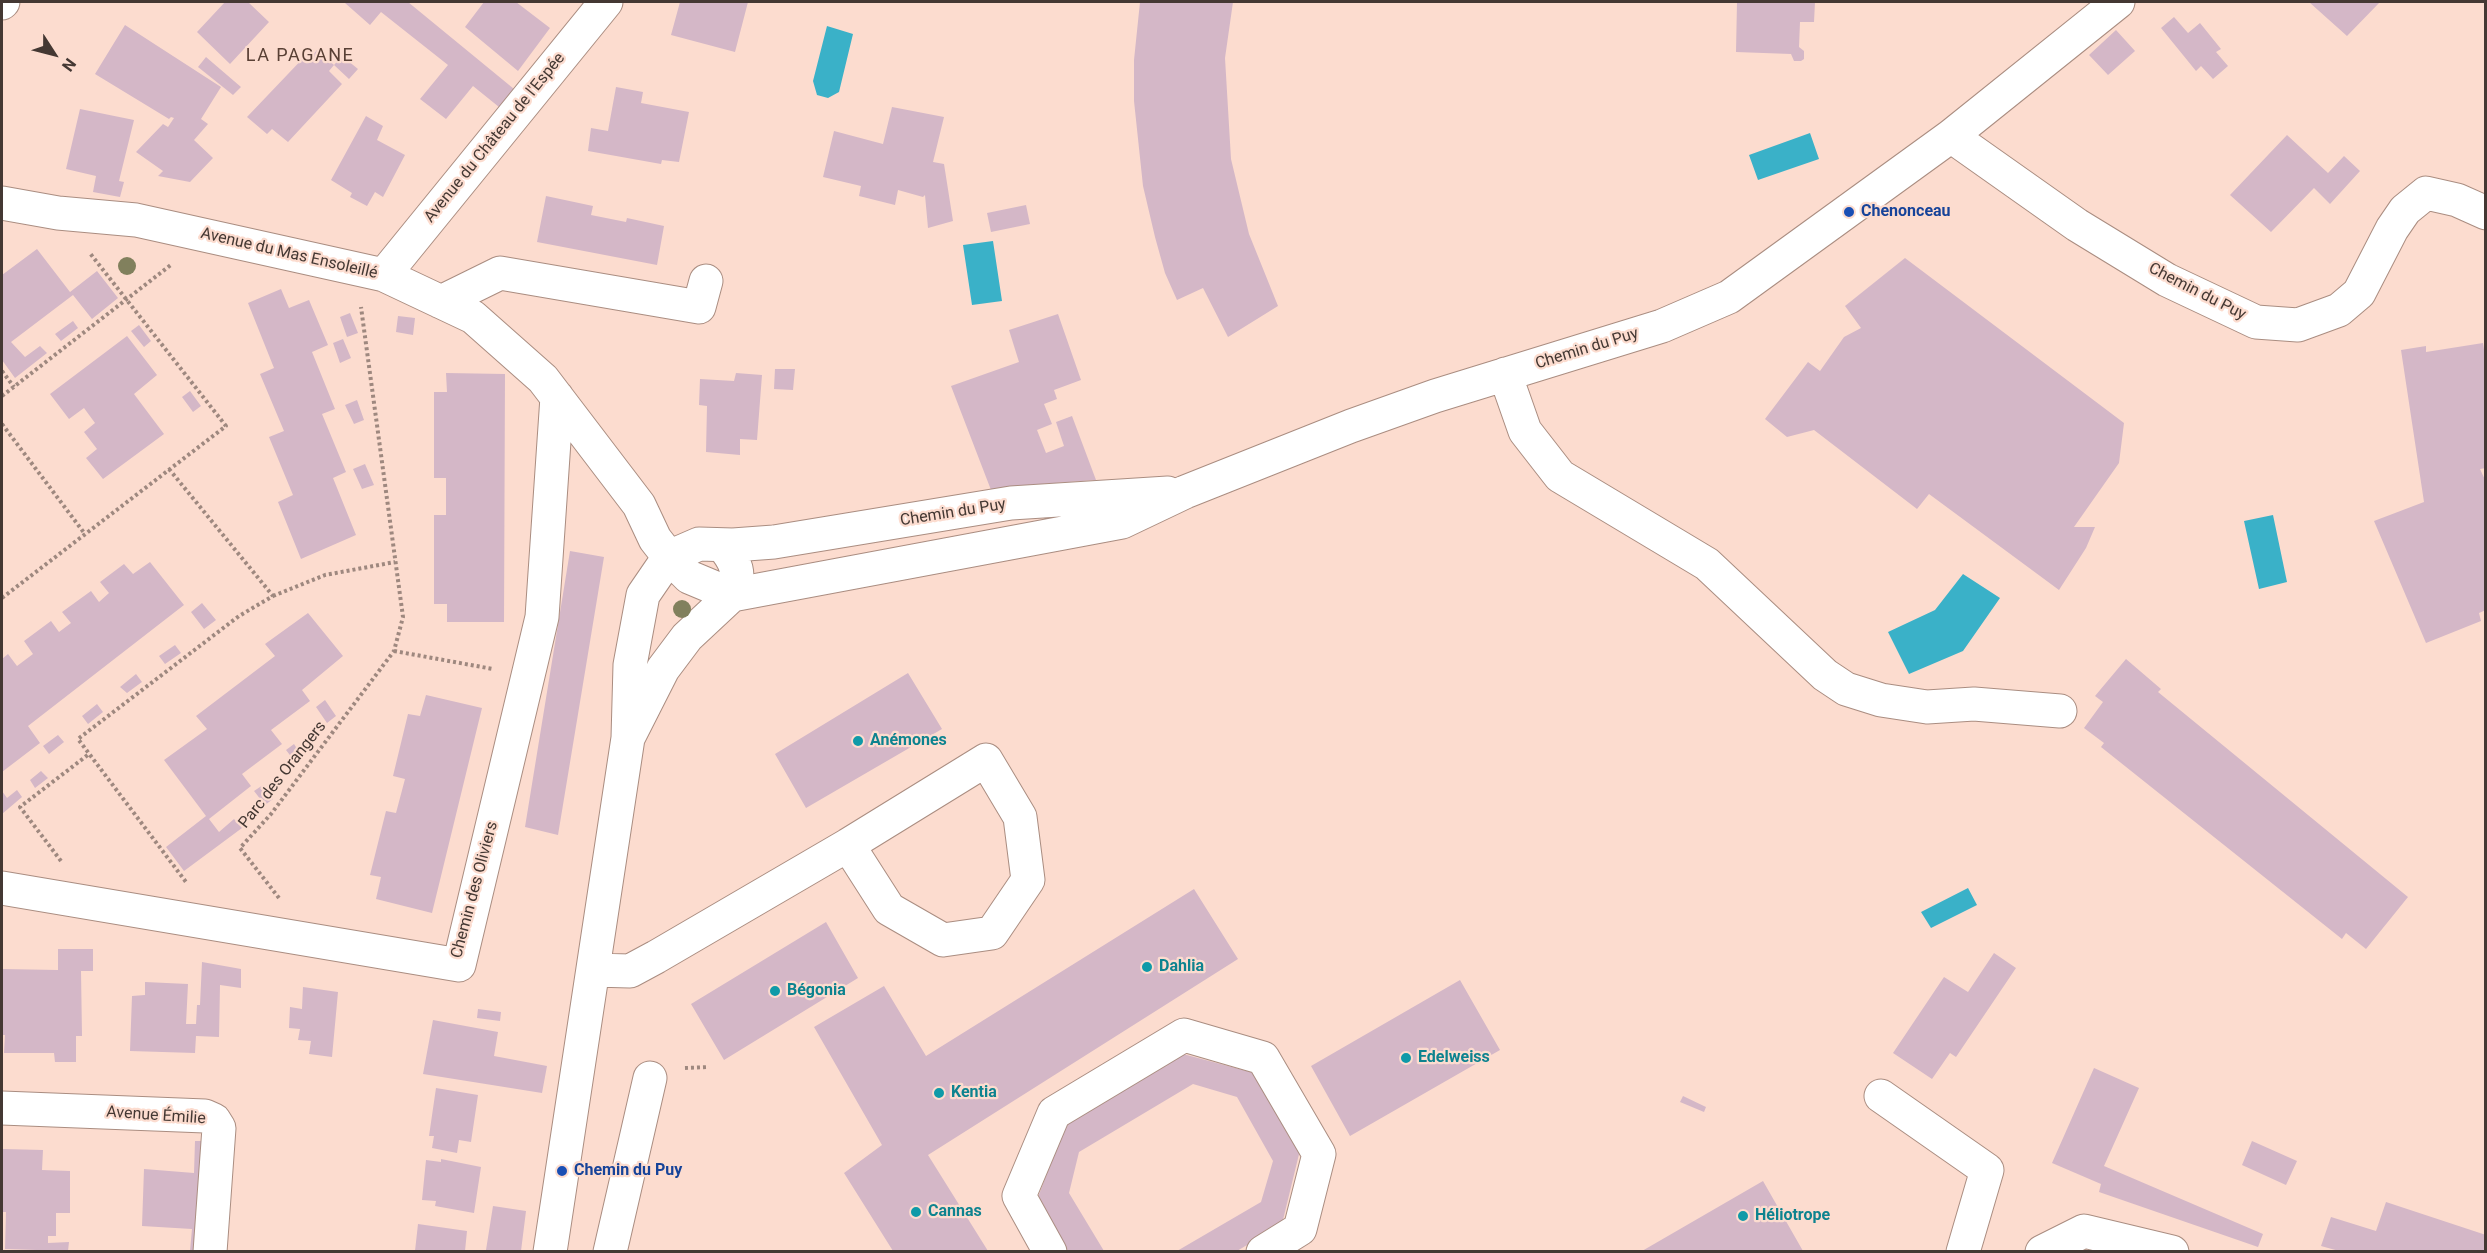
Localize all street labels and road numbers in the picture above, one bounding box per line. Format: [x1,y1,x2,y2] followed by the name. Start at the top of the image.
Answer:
[421,49,569,227] street label: Avenue du Château de l'Espée
[199,224,379,284] street label: Avenue du Mas Ensoleillé
[2145,259,2249,325] street label: Chemin du Puy
[1533,324,1641,374] street label: Chemin du Puy
[899,495,1007,531] street label: Chemin du Puy
[235,718,331,832] street label: Parc des Orangers
[448,820,502,960] street label: Chemin des Oliviers
[106,1103,206,1129] street label: Avenue Émilie

